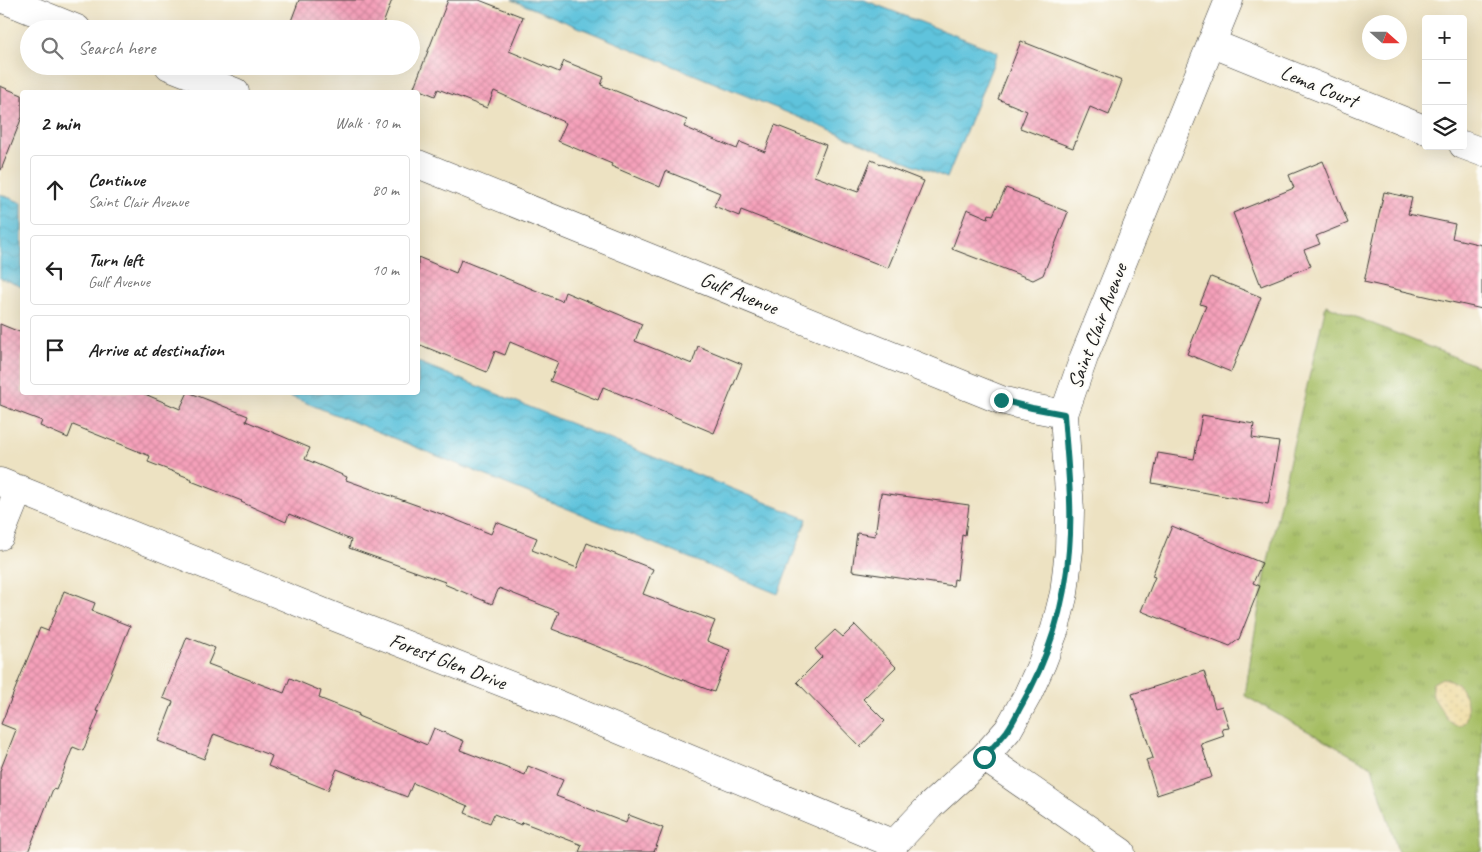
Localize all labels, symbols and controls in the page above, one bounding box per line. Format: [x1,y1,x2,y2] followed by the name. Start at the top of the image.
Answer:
[1362,15,1407,60] north arrow
[1422,15,1467,150] map controls
[1422,15,1467,60] button: +
[20,20,420,75] search box
[38,34,66,62] icon: search
[78,36,155,60] text: Search here
[1277,59,1364,114] street label: Lema Court
[1422,60,1467,105] button: −
[1422,105,1467,150] button: layers
[40,110,80,136] text: 2 min
[335,113,400,133] text: Walk · 90 m
[88,168,145,192] text: Continue
[41,176,69,204] icon: ahead
[372,180,399,200] text: 80 m
[88,192,188,212] text: Saint Clair Avenue
[88,248,143,272] text: Turn left
[41,256,69,284] icon: left
[1061,258,1134,392] street label: Saint Clair Avenue
[372,260,399,280] text: 10 m
[696,266,784,321] street label: Gulf Avenue
[88,272,150,292] text: Gulf Avenue
[41,336,69,364] icon: arrive
[88,338,224,362] text: Arrive at destination
[990,389,1013,412] route end
[386,627,511,696] street label: Forest Glen Drive
[973,746,996,769] route start

